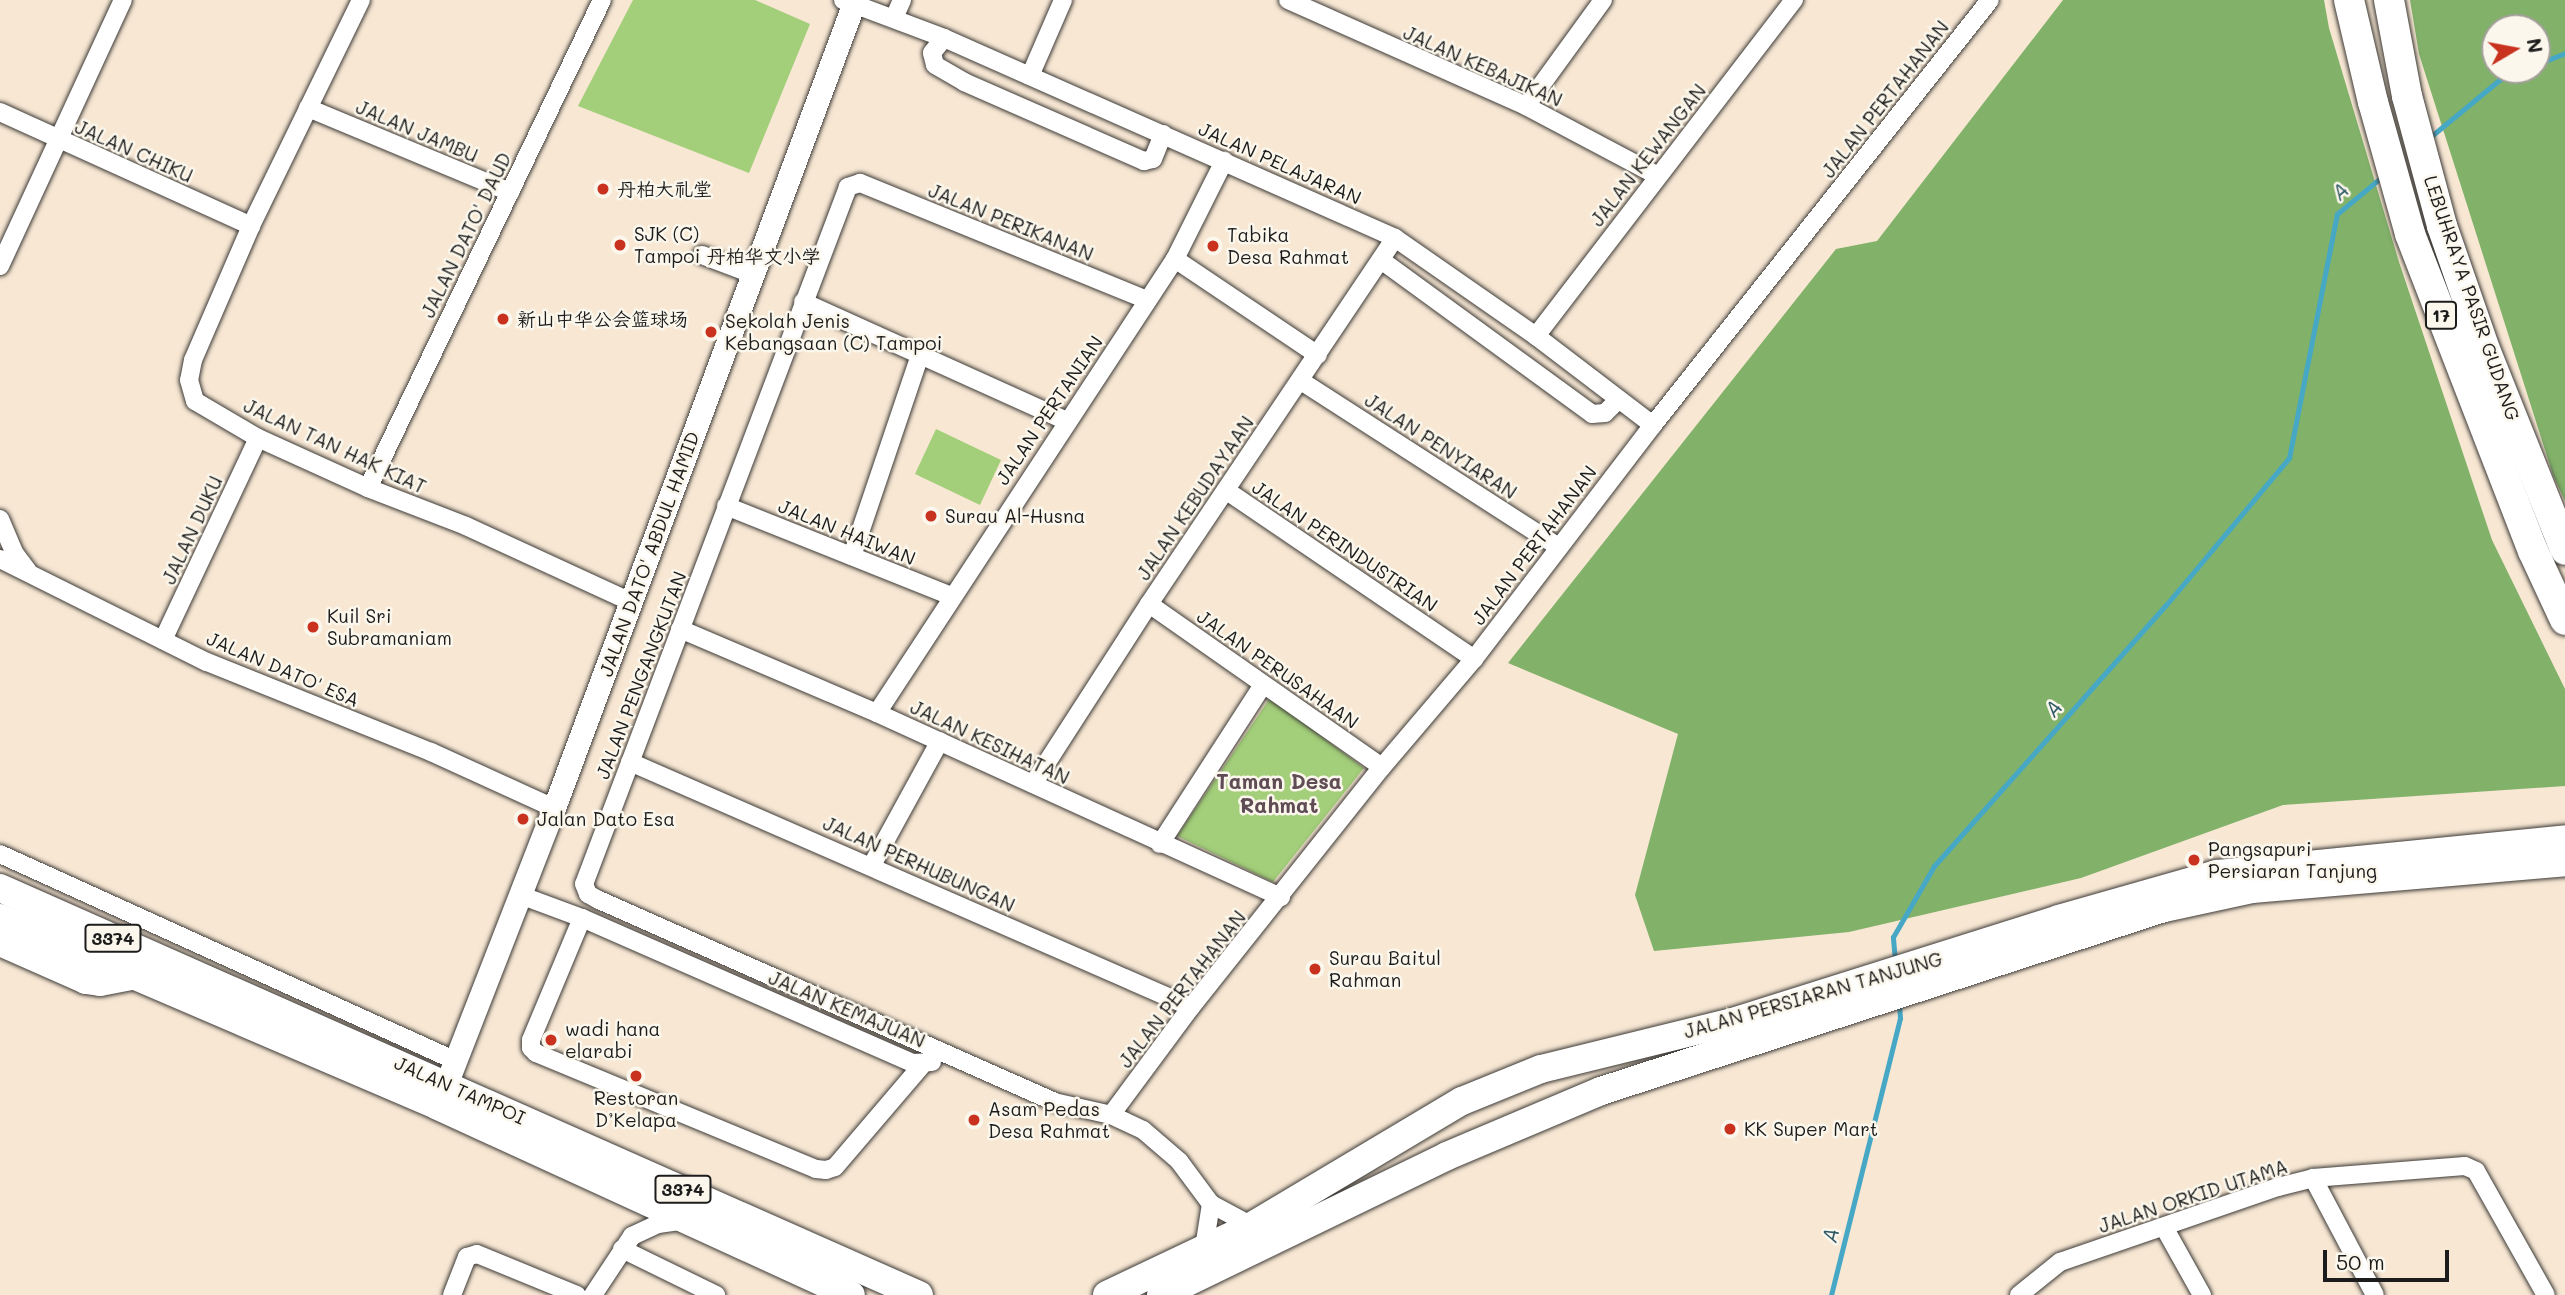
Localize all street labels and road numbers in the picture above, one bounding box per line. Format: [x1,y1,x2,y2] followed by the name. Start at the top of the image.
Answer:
[1817,16,1953,182] street label: JALAN PERTAHANAN
[1400,21,1566,111] street label: JALAN KEBAJIKAN
[1585,79,1711,231] street label: JALAN KEWANGAN
[353,95,481,167] street label: JALAN JAMBU
[72,115,196,187] street label: JALAN CHIKU
[1195,117,1365,209] street label: JALAN PELAJARAN
[416,149,516,321] street label: JALAN DATO' DAUD
[2419,173,2525,423] street label: LEBUHRAYA PASIR GUDANG
[925,179,1097,265] street label: JALAN PERIKANAN
[2424,300,2458,330] road number: 17
[991,331,1107,489] street label: JALAN PERTANIAN
[1361,388,1521,504] street label: JALAN PENYIARAN
[240,394,430,498] street label: JALAN TAN HAK KIAT
[1132,412,1258,584] street label: JALAN KEBUDAYAAN
[594,428,704,680] street label: JALAN DATO' ABDUL HAMID
[1467,461,1601,629] street label: JALAN PERTAHANAN
[157,472,227,588] street label: JALAN DUKU
[1248,475,1442,617] street label: JALAN PERINDUSTRIAN
[775,494,919,570] street label: JALAN HAIWAN
[591,568,691,782] street label: JALAN PENGANGKUTAN
[1193,605,1363,733] street label: JALAN PERUSAHAAN
[203,627,363,711] street label: JALAN DATO' ESA
[907,695,1073,789] street label: JALAN KESIHATAN
[820,811,1018,917] street label: JALAN PERHUBUNGAN
[1114,906,1250,1072] street label: JALAN PERTAHANAN
[83,923,143,953] road number: 3374
[1681,947,1945,1043] street label: JALAN PERSIARAN TANJUNG
[765,966,929,1052] street label: JALAN KEMAJUAN
[391,1051,529,1129] street label: JALAN TAMPOI
[2095,1155,2291,1237] street label: JALAN ORKID UTAMA
[653,1174,713,1204] road number: 3374

